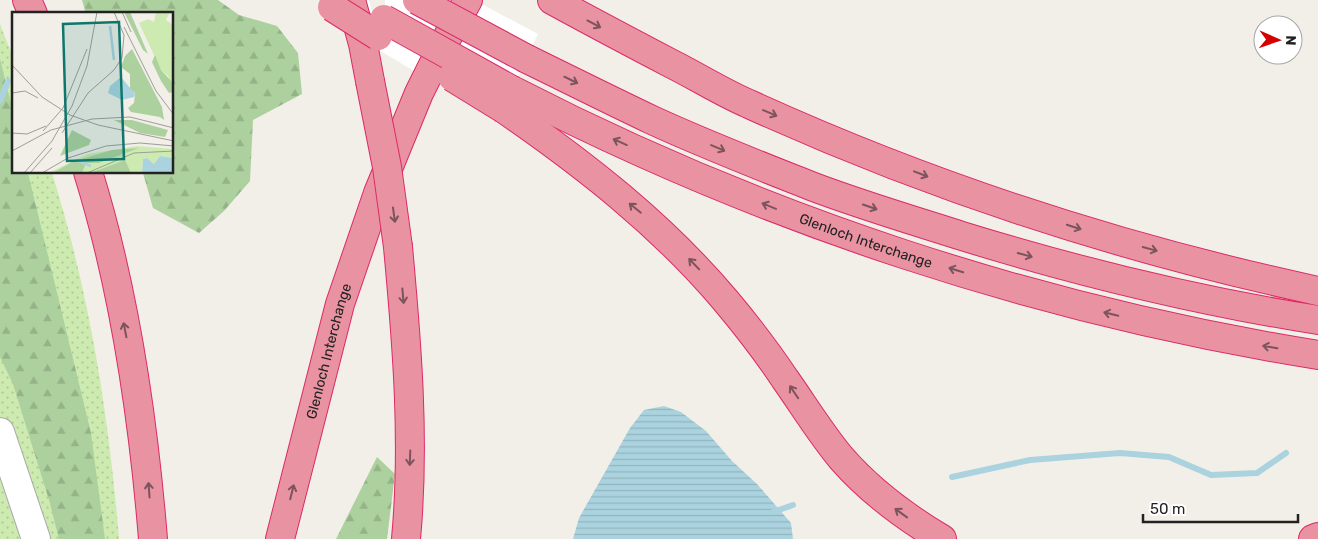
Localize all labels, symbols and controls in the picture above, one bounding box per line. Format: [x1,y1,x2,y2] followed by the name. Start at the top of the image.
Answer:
[12,12,174,174] inset map
[1253,15,1303,65] north arrow
[587,19,602,29] one-way arrow
[1282,35,1299,46] text: N
[563,76,578,86] one-way arrow
[762,109,777,119] one-way arrow
[613,137,628,147] one-way arrow
[710,144,725,154] one-way arrow
[913,170,928,180] one-way arrow
[762,201,777,210] one-way arrow
[628,202,641,213] one-way arrow
[862,202,878,212] one-way arrow
[389,207,399,223] one-way arrow
[797,210,935,272] street label: Glenloch Interchange
[1066,223,1082,233] one-way arrow
[1142,245,1158,255] one-way arrow
[1017,251,1033,260] one-way arrow
[688,258,700,271] one-way arrow
[948,265,964,275] one-way arrow
[303,281,355,421] street label: Glenloch Interchange
[398,288,408,304] one-way arrow
[1103,309,1119,318] one-way arrow
[120,322,130,338] one-way arrow
[1262,341,1278,351] one-way arrow
[789,385,799,399] one-way arrow
[405,450,414,466] one-way arrow
[144,483,154,499] one-way arrow
[288,484,297,500] one-way arrow
[1143,492,1298,524] scale bar
[1150,500,1185,518] text: 50 m
[895,507,908,518] one-way arrow

